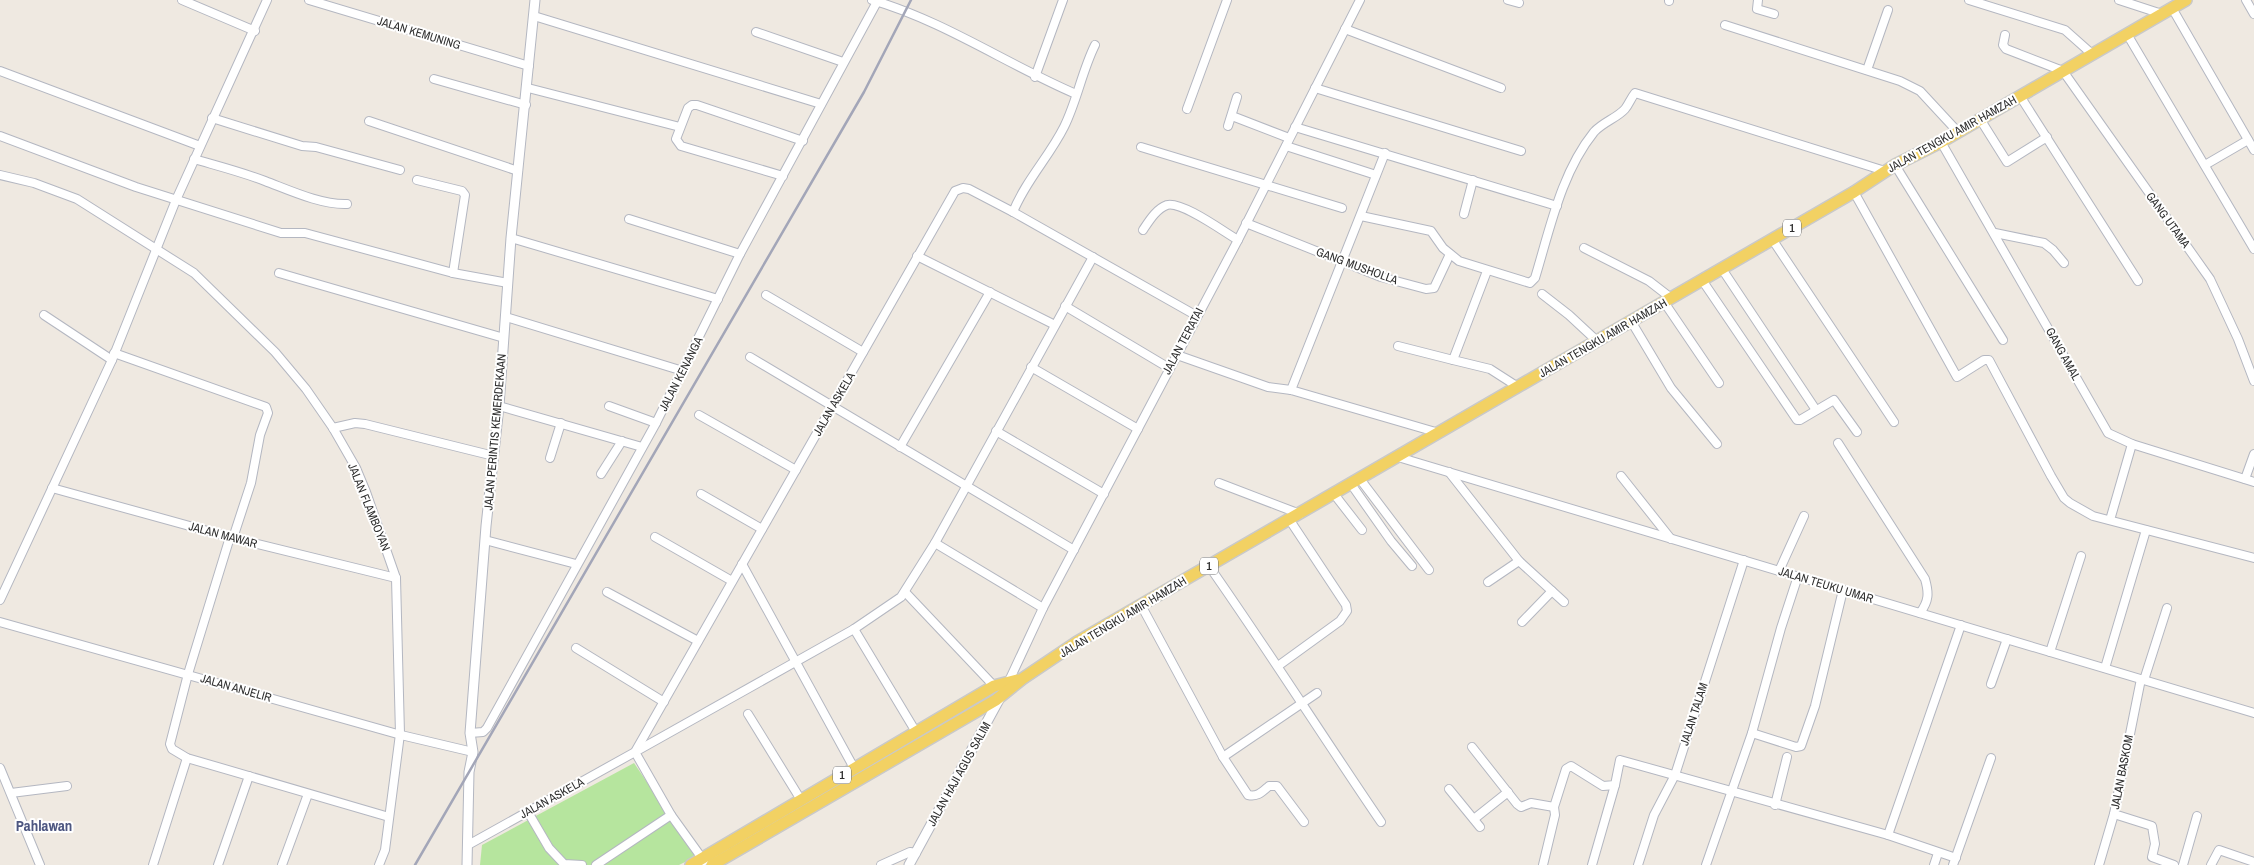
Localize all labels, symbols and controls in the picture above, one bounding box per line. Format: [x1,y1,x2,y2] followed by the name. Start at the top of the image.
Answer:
[375,13,463,53] street label: JALAN KEMUNING
[1885,92,2019,176] street label: JALAN TENGKU AMIR HAMZAH
[2142,189,2194,252] street label: GANG UTAMA
[1783,220,1801,237] road number: 1
[1314,244,1400,288] street label: GANG MUSHOLLA
[1536,295,1670,381] street label: JALAN TENGKU AMIR HAMZAH
[1159,305,1207,377] street label: JALAN TERATAI
[2042,325,2084,384] street label: GANG AMAL
[655,334,707,414] street label: JALAN KENANGA
[480,353,510,511] street label: JALAN PERINTIS KEMERDEKAAN
[809,369,859,439] street label: JALAN ASKELA
[344,461,394,553] street label: JALAN FLAMBOYAN
[187,518,259,552] street label: JALAN MAWAR
[1200,558,1218,574] road number: 1
[1777,563,1875,607] street label: JALAN TEUKU UMAR
[1057,573,1189,661] street label: JALAN TENGKU AMIR HAMZAH
[199,670,273,706] street label: JALAN ANJELIR
[1676,680,1712,748] street label: JALAN TALAM
[924,719,994,829] street label: JALAN HAJI AGUS SALIM
[2107,733,2137,811] street label: JALAN BASKOM
[833,766,851,784] road number: 1
[517,774,587,822] street label: JALAN ASKELA
[16,815,72,836] district label: Pahlawan

